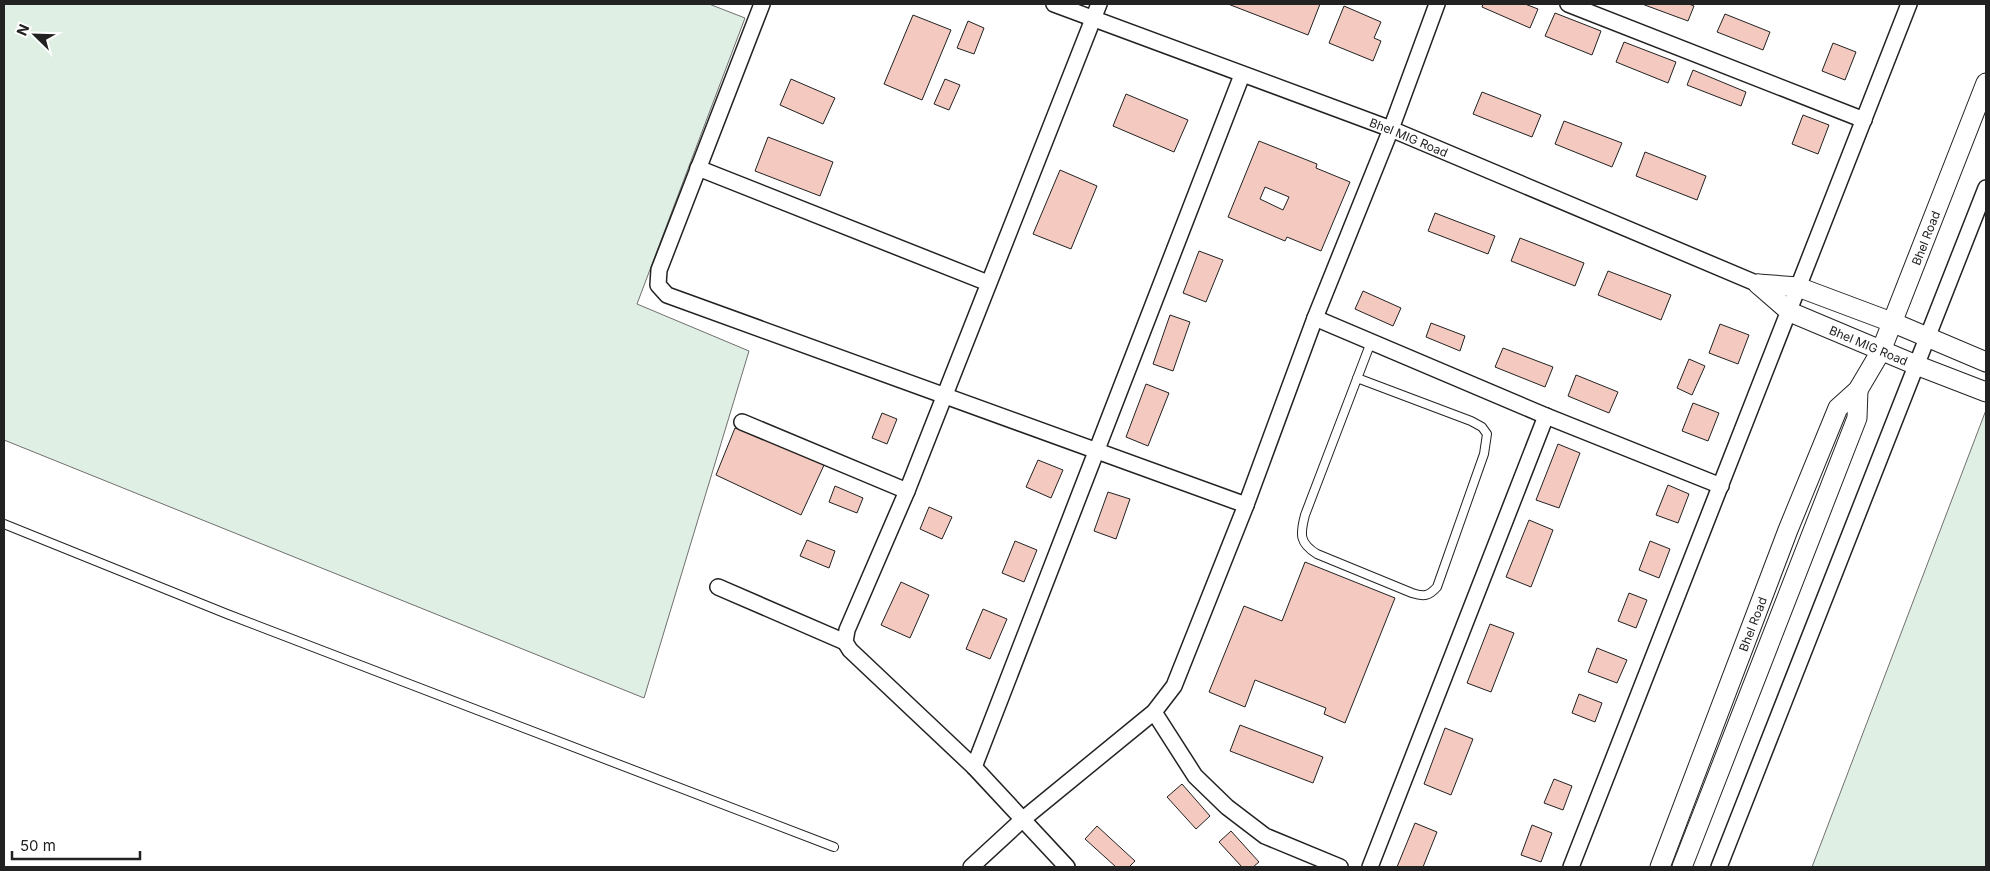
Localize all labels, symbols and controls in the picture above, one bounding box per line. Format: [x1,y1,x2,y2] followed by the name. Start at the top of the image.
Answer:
[10,10,60,60] north arrow
[13,21,32,38] text: N
[1368,114,1450,160] street label: Bhel MIG Road
[1908,209,1943,267] street label: Bhel Road
[1827,322,1910,368] street label: Bhel MIG Road
[1735,595,1769,653] street label: Bhel Road
[12,828,140,860] scale bar
[20,836,56,855] text: 50 m

